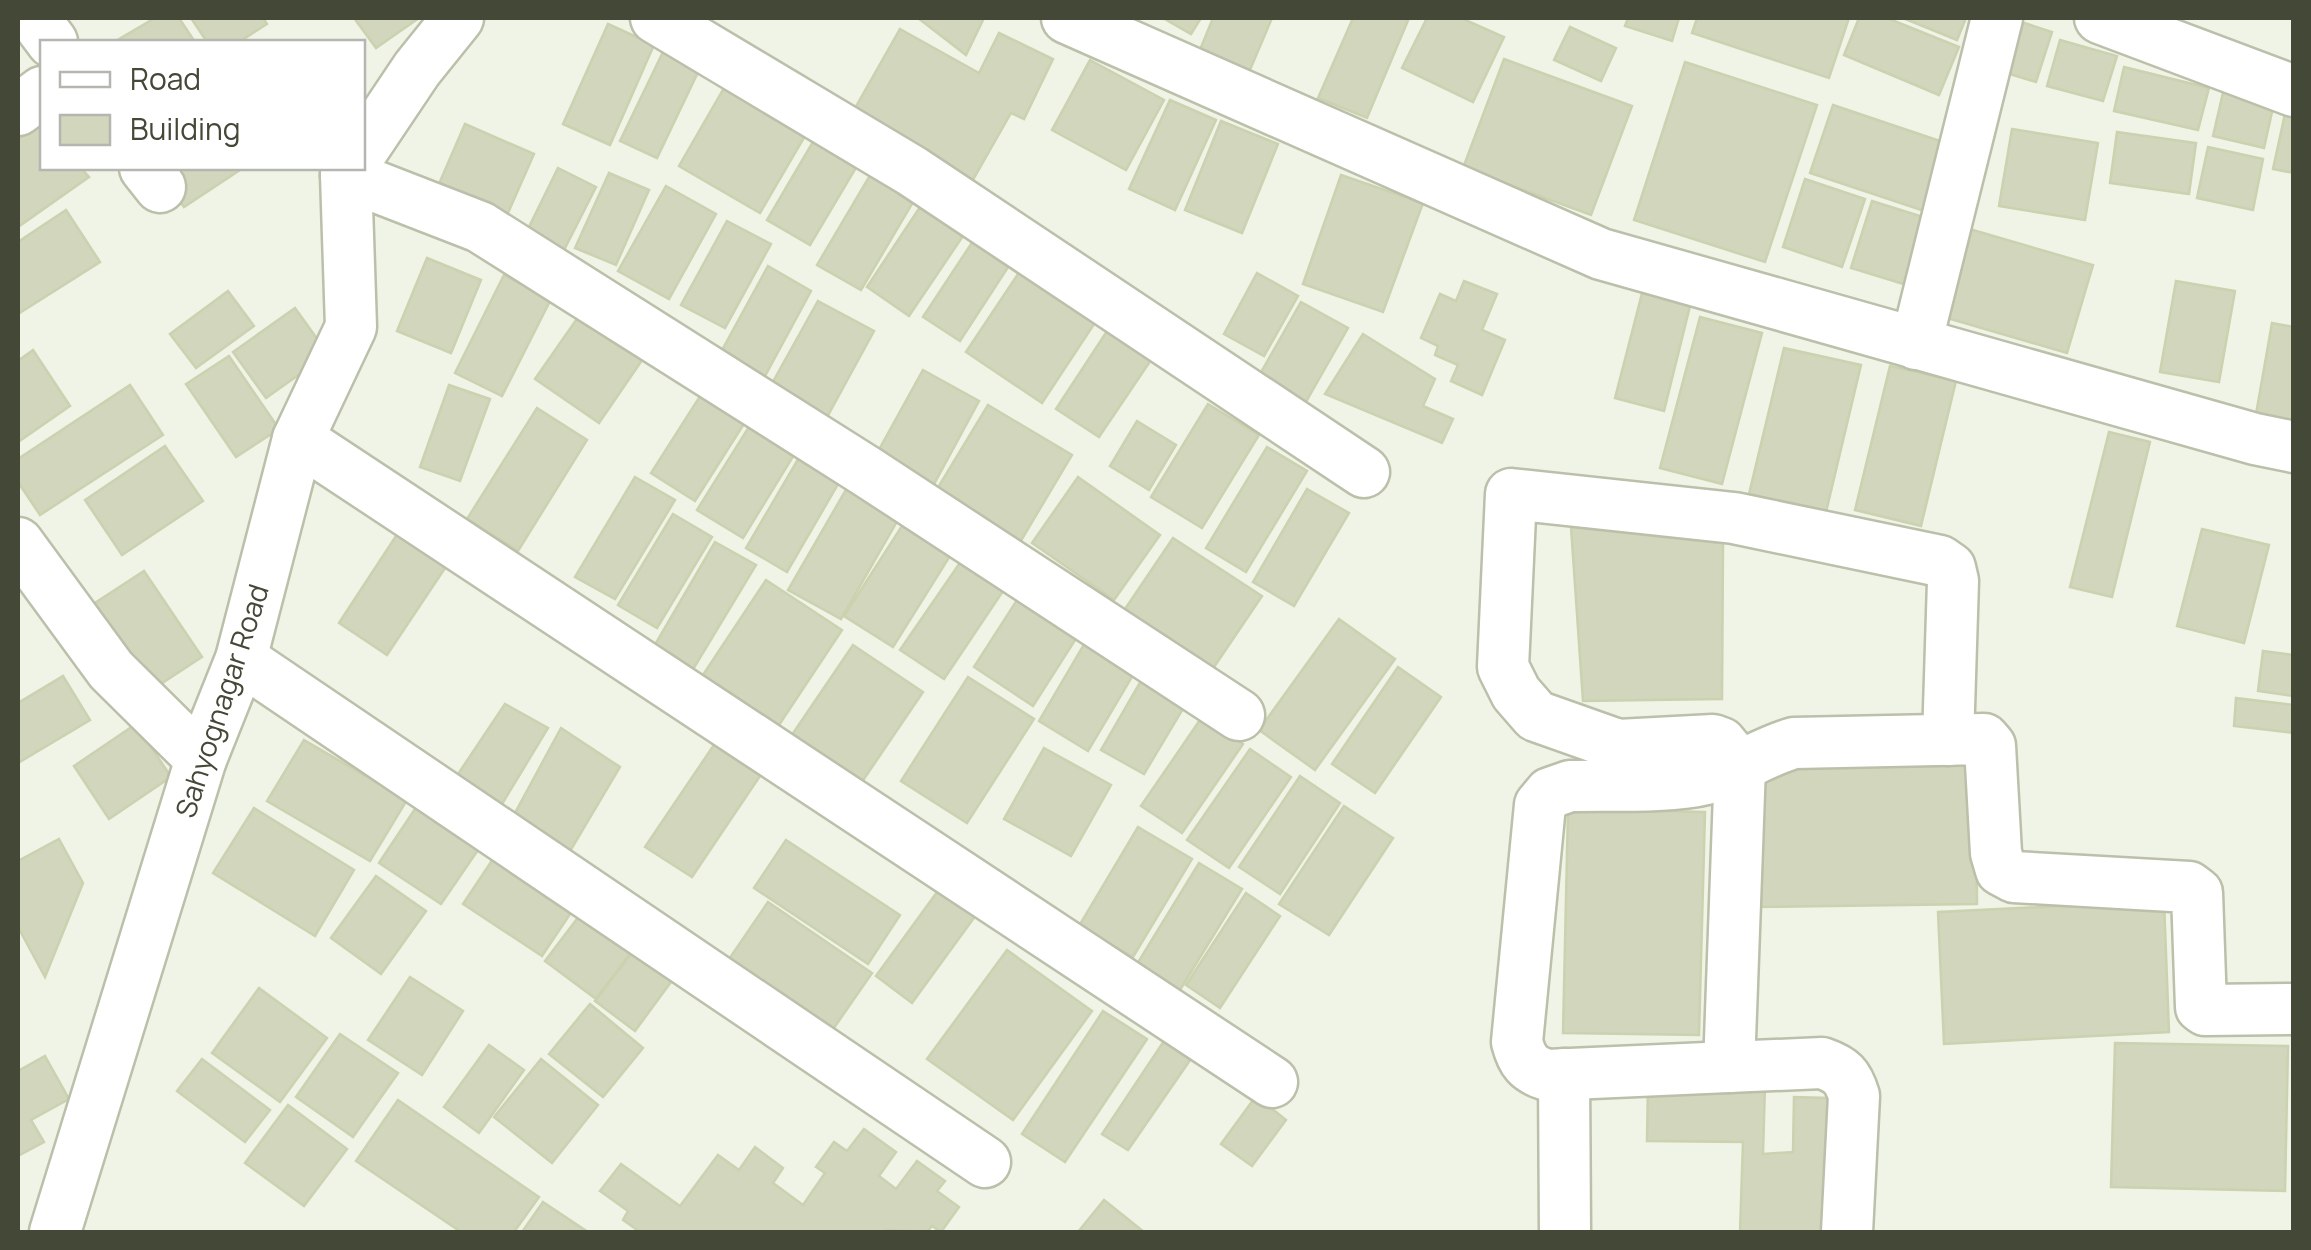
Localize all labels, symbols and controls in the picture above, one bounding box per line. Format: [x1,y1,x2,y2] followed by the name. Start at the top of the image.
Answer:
[40,40,365,170] legend
[130,58,201,99] text: Road
[130,108,241,149] text: Building
[165,579,277,822] street label: Sahyognagar Road

